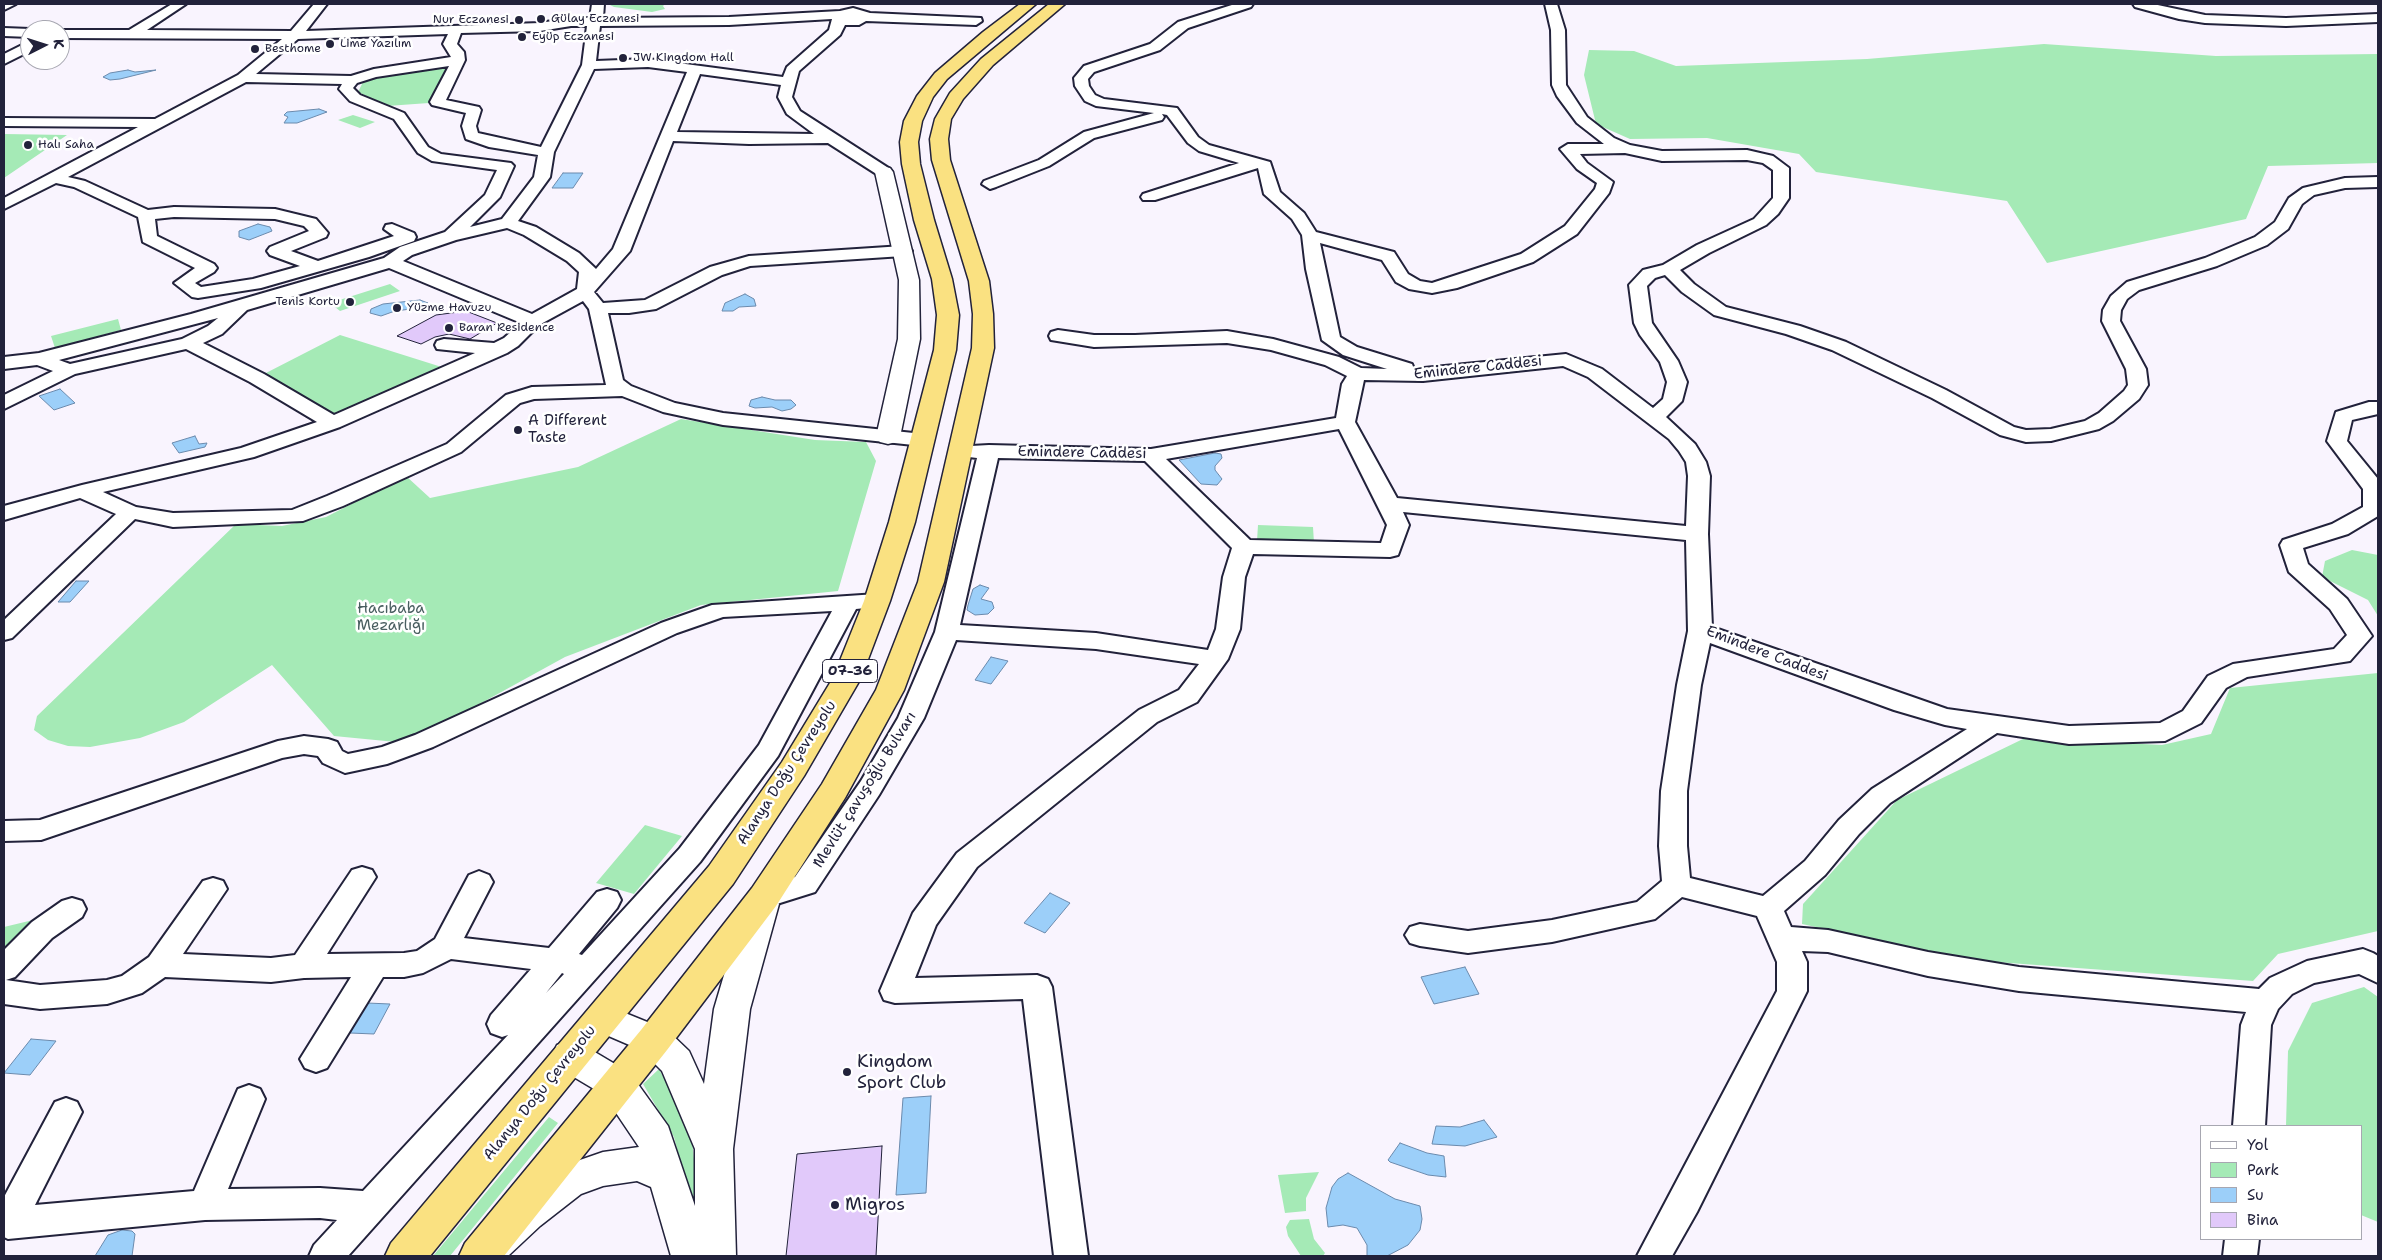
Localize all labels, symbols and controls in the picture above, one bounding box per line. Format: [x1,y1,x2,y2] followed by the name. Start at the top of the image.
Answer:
[551,12,639,26] place label: Gülay Eczanesi
[433,13,509,27] place label: Nur Eczanesi
[535,13,547,25] marker: Gülay Eczanesi
[513,14,525,26] marker: Nur Eczanesi
[20,20,70,70] north arrow
[532,30,614,44] place label: Eyüp Eczanesi
[516,31,528,43] marker: Eyüp Eczanesi
[340,37,411,51] place label: Lime Yazılım
[50,38,68,49] text: K
[324,38,336,50] marker: Lime Yazılım
[265,42,321,56] place label: Besthome
[249,43,261,55] marker: Besthome
[633,51,734,65] place label: JW Kingdom Hall
[617,52,629,64] marker: JW Kingdom Hall
[38,138,94,152] place label: Halı Saha
[22,139,34,151] marker: Halı Saha
[275,295,340,309] place label: Tenis Kortu
[344,296,356,308] marker: Tenis Kortu
[407,301,491,315] place label: Yüzme Havuzu
[391,302,403,314] marker: Yüzme Havuzu
[459,321,555,335] place label: Baran Residence
[443,322,455,334] marker: Baran Residence
[1413,352,1543,384] street label: Emindere Caddesi
[528,412,607,447] place label: A Different Taste
[512,424,524,436] marker: A Different Taste
[1017,443,1147,463] street label: Emindere Caddesi
[357,600,425,635] park label: Hacıbaba Mezarlığı
[1704,622,1830,686] street label: Emindere Caddesi
[822,659,878,682] road number: 07-36
[734,697,840,849] street label: Alanya Doğu Çevreyolu
[809,709,921,871] street label: Mevlüt çavuşoğlu Bulvarı
[480,1022,600,1164] street label: Alanya Doğu Çevreyolu
[857,1051,946,1094] place label: Kingdom Sport Club
[841,1066,853,1078] marker: Kingdom Sport Club
[2200,1125,2362,1240] legend
[2247,1135,2268,1155] text: Yol
[2247,1160,2279,1180] text: Park
[2247,1185,2264,1205] text: Su
[845,1194,905,1216] place label: Migros
[829,1199,841,1211] marker: Migros
[2247,1210,2278,1230] text: Bina

